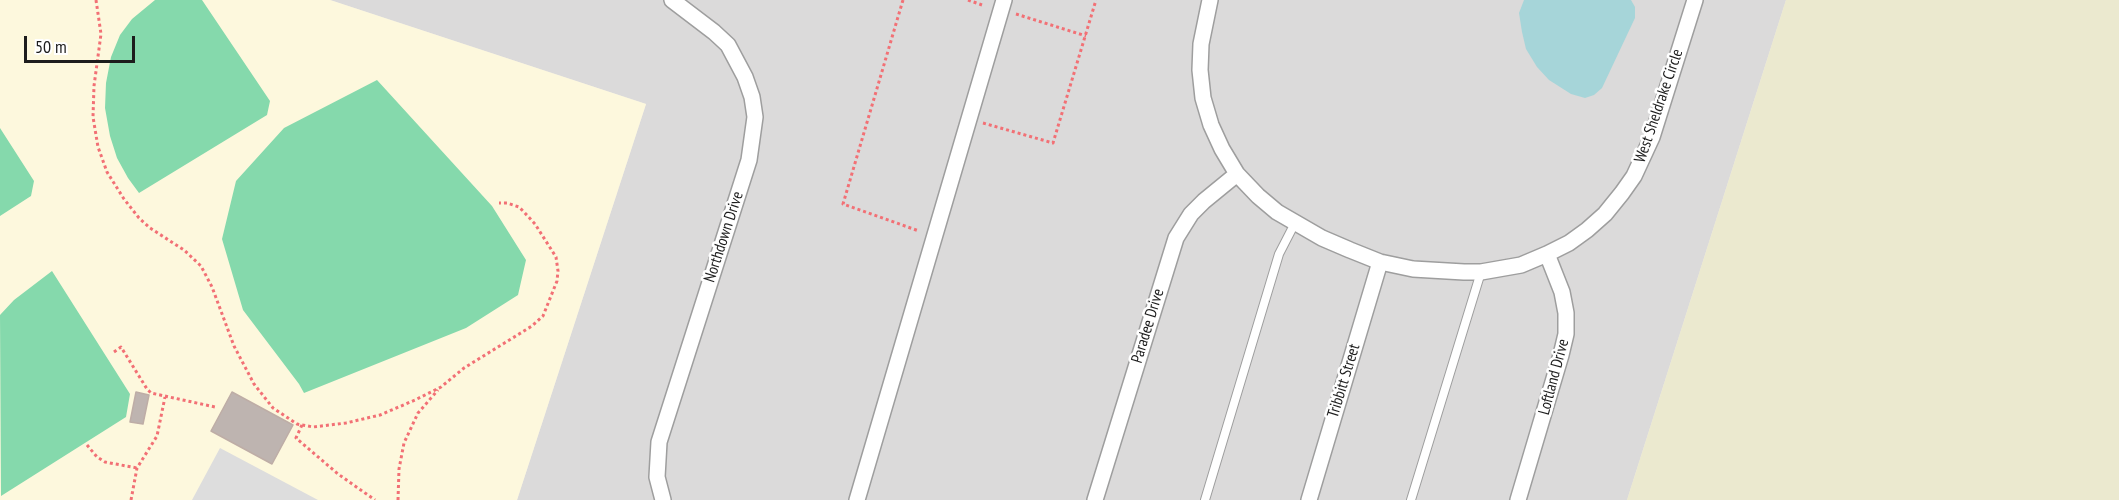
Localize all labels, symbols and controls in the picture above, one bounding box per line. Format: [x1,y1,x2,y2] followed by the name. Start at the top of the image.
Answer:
[27,24,138,62] scale bar
[35,35,67,58] text: 50 m
[1631,47,1687,165] street label: West Sheldrake Circle
[700,189,748,285] street label: Northdown Drive
[1128,287,1168,365] street label: Paradee Drive
[1535,337,1573,417] street label: Loftland Drive
[1324,342,1364,420] street label: Tribbitt Street

